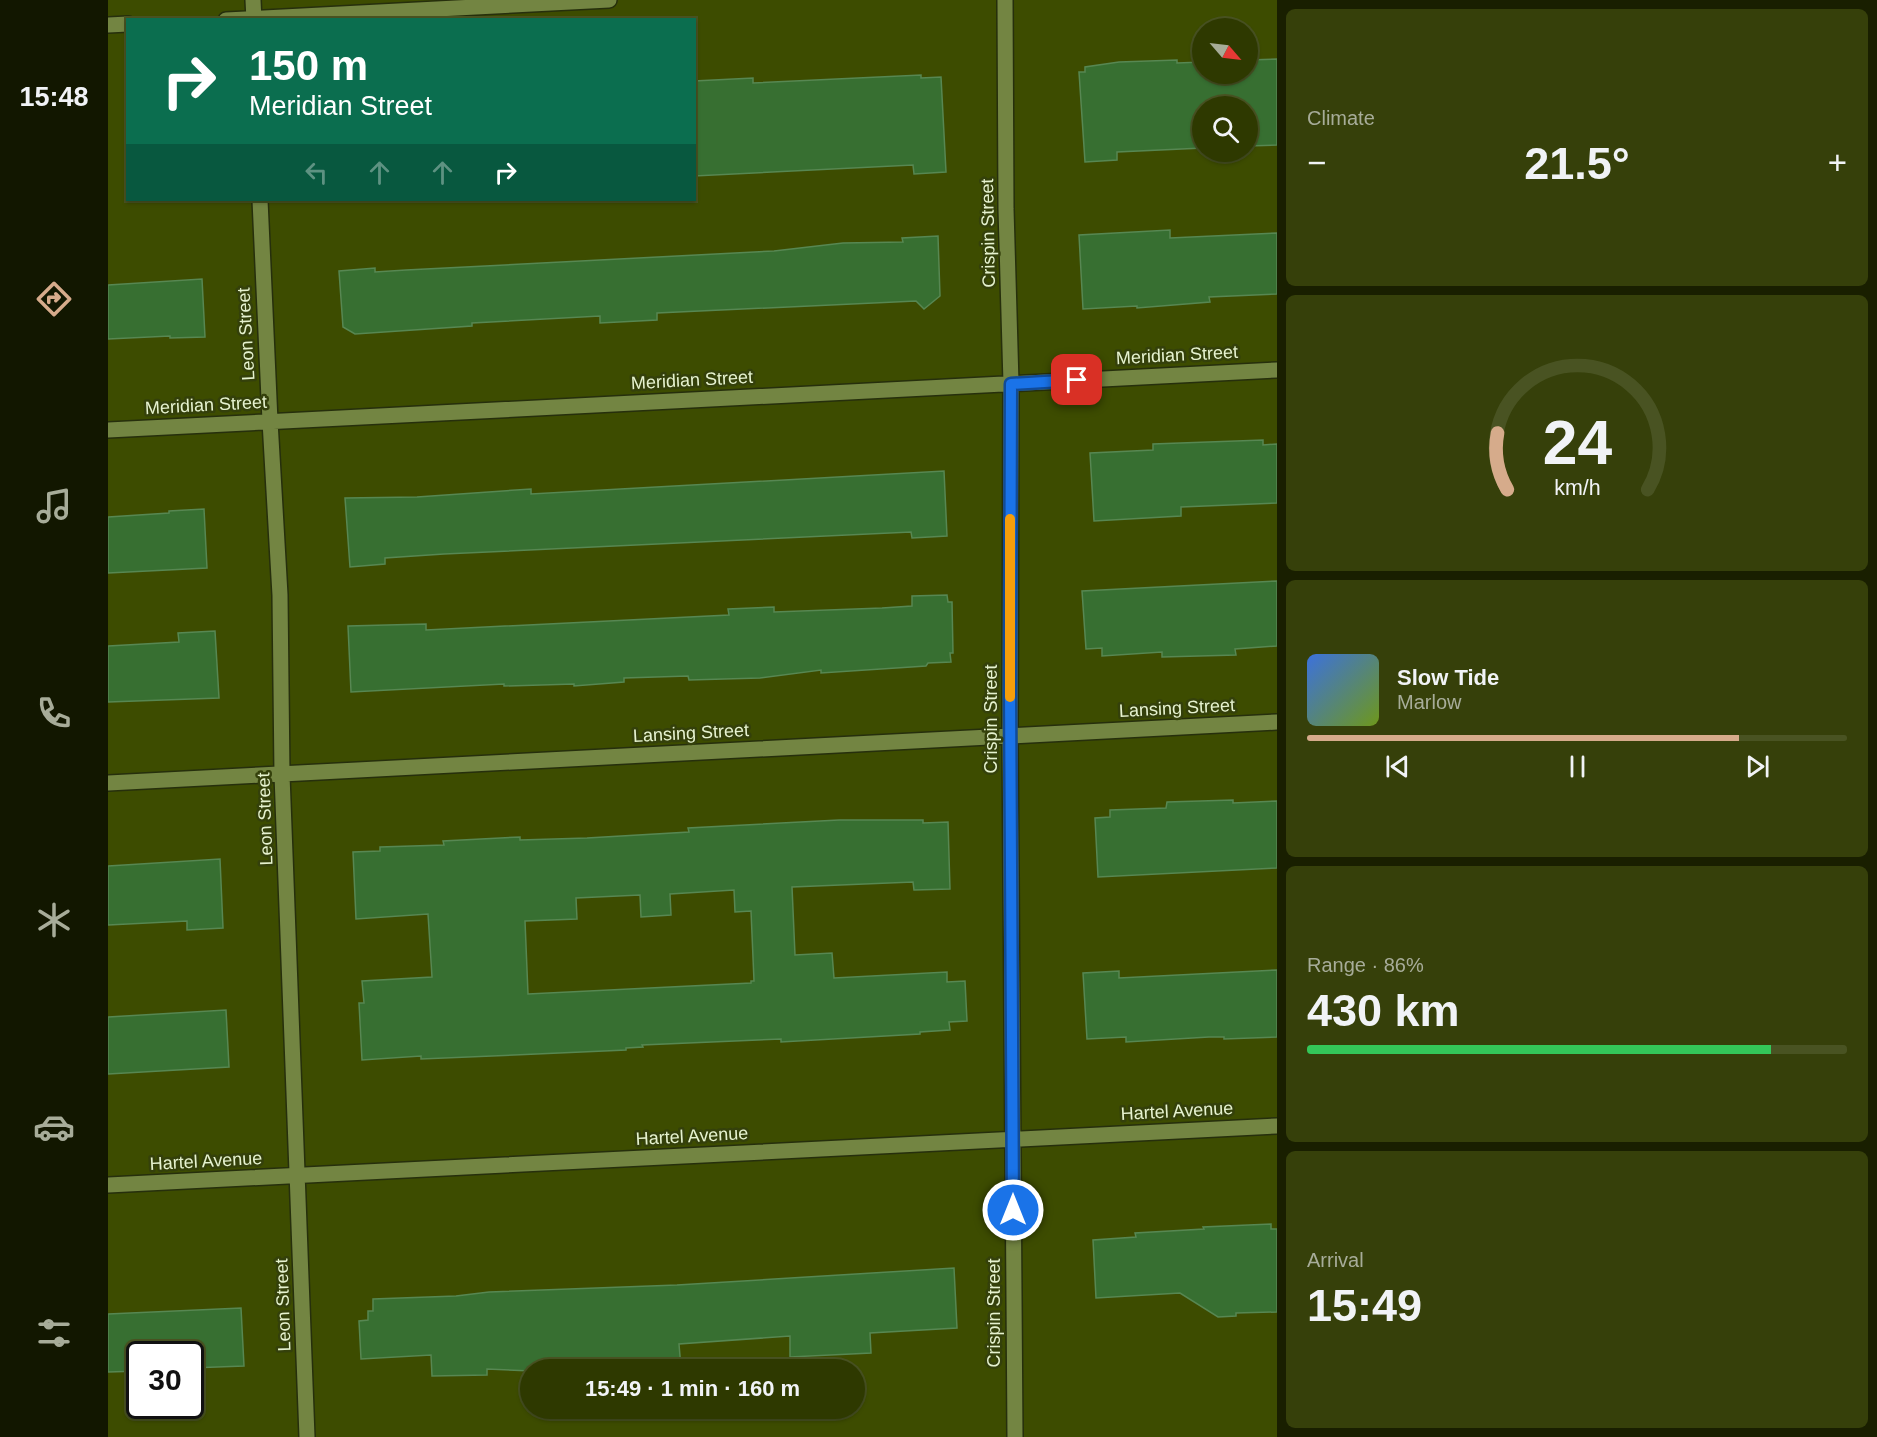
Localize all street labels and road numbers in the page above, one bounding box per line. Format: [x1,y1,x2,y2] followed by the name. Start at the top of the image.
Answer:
[977,178,999,288] street label: Crispin Street
[234,287,258,381] street label: Leon Street
[1116,342,1238,368] street label: Meridian Street
[631,367,753,393] street label: Meridian Street
[145,392,267,418] street label: Meridian Street
[981,664,1001,774] street label: Crispin Street
[1119,695,1235,721] street label: Lansing Street
[633,720,749,746] street label: Lansing Street
[253,772,277,866] street label: Leon Street
[1120,1098,1234,1124] street label: Hartel Avenue
[635,1123,749,1149] street label: Hartel Avenue
[149,1148,263,1174] street label: Hartel Avenue
[271,1258,295,1352] street label: Leon Street
[984,1258,1004,1368] street label: Crispin Street

